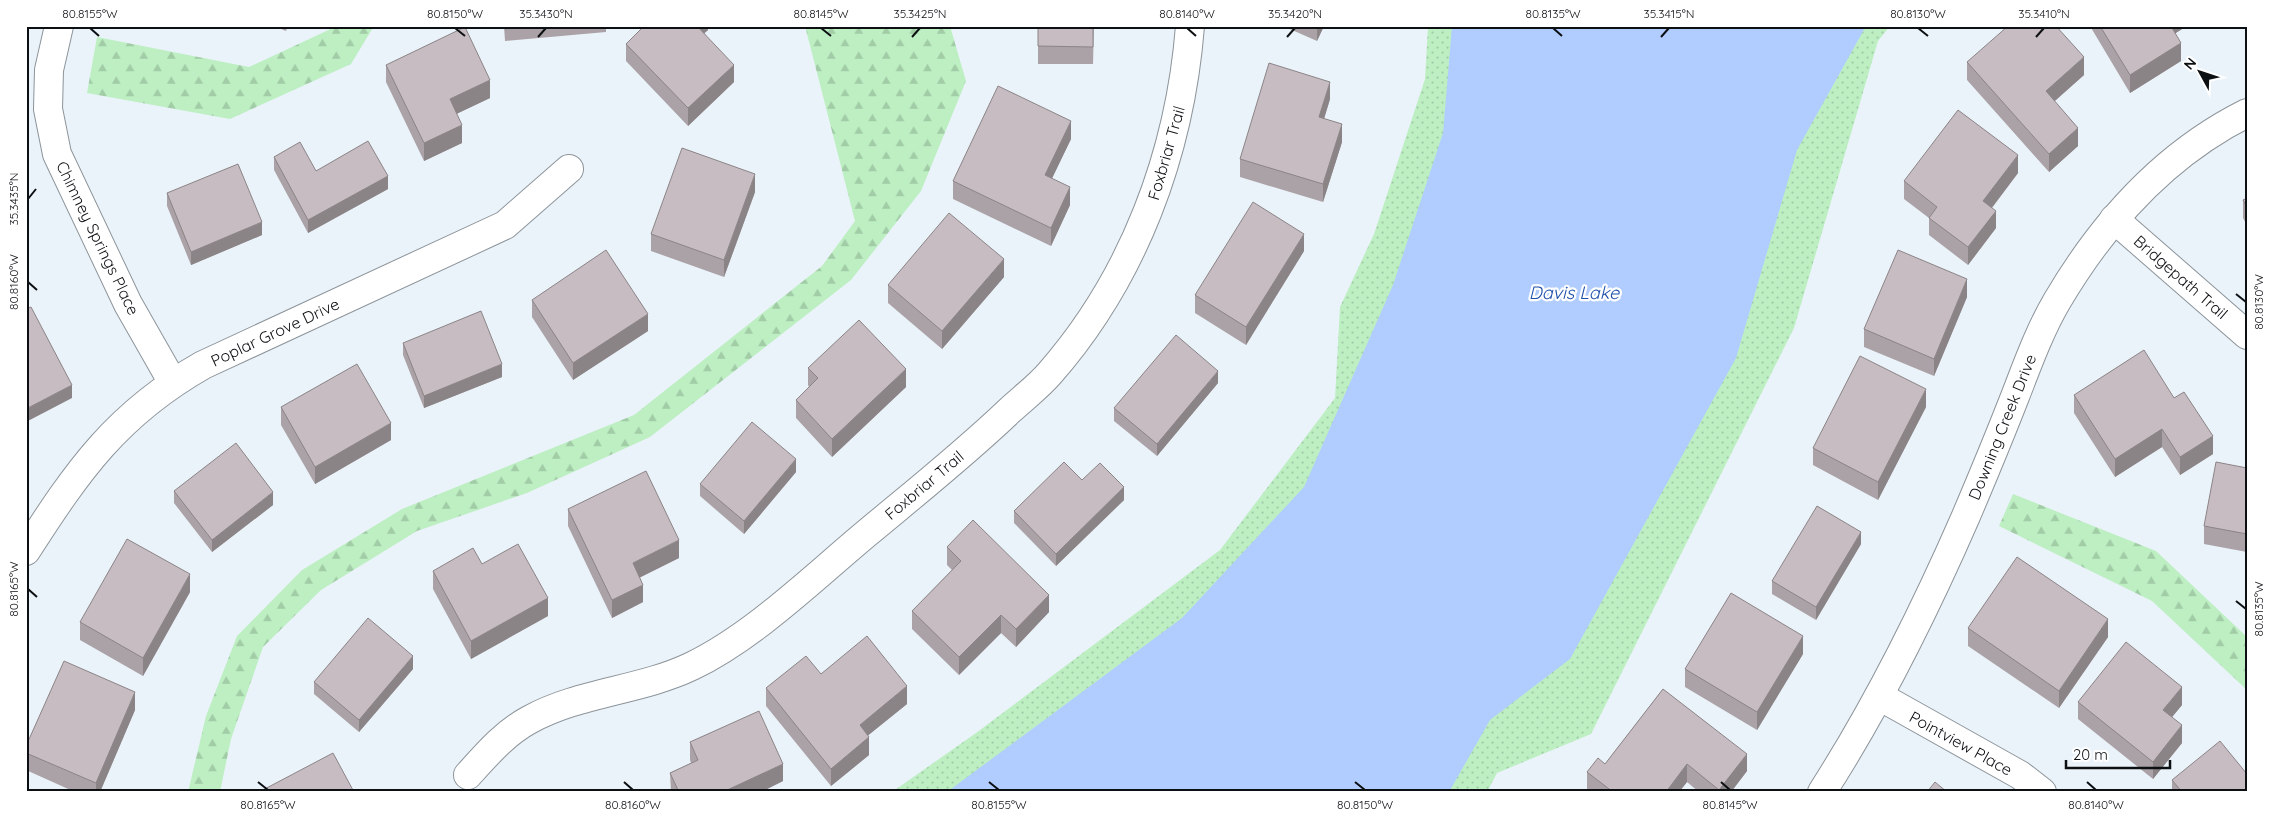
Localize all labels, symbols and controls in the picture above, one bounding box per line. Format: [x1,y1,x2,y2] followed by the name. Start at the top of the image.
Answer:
[62,6,118,21] text: 80.8155°W
[427,6,483,21] text: 80.8150°W
[519,6,573,21] text: 35.3430°N
[793,6,849,21] text: 80.8145°W
[893,6,947,21] text: 35.3425°N
[1159,6,1215,21] text: 80.8140°W
[1268,6,1322,21] text: 35.3420°N
[1525,6,1581,21] text: 80.8135°W
[1644,6,1694,21] text: 35.3415°N
[1890,6,1946,21] text: 80.8130°W
[2018,6,2070,21] text: 35.3410°N
[2176,48,2226,98] north arrow
[2180,54,2200,73] text: N
[1143,104,1189,202] street label: Foxbriar Trail
[52,158,144,318] street label: Chimney Springs Place
[6,173,21,225] text: 35.3435°N
[2130,231,2232,323] street label: Bridgepath Trail
[6,254,21,310] text: 80.8160°W
[2251,274,2266,330] text: 80.8130°W
[1529,281,1620,304] water label: Davis Lake
[208,293,342,371] street label: Poplar Grove Drive
[1964,351,2040,503] street label: Downing Creek Drive
[880,446,968,524] street label: Foxbriar Trail
[6,561,21,617] text: 80.8165°W
[2251,581,2266,637] text: 80.8135°W
[1906,706,2016,780] street label: Pointview Place
[2066,738,2169,770] scale bar
[2073,745,2108,764] text: 20 m
[240,797,296,812] text: 80.8165°W
[605,797,661,812] text: 80.8160°W
[971,797,1027,812] text: 80.8155°W
[1337,797,1393,812] text: 80.8150°W
[1702,797,1758,812] text: 80.8145°W
[2068,797,2124,812] text: 80.8140°W

